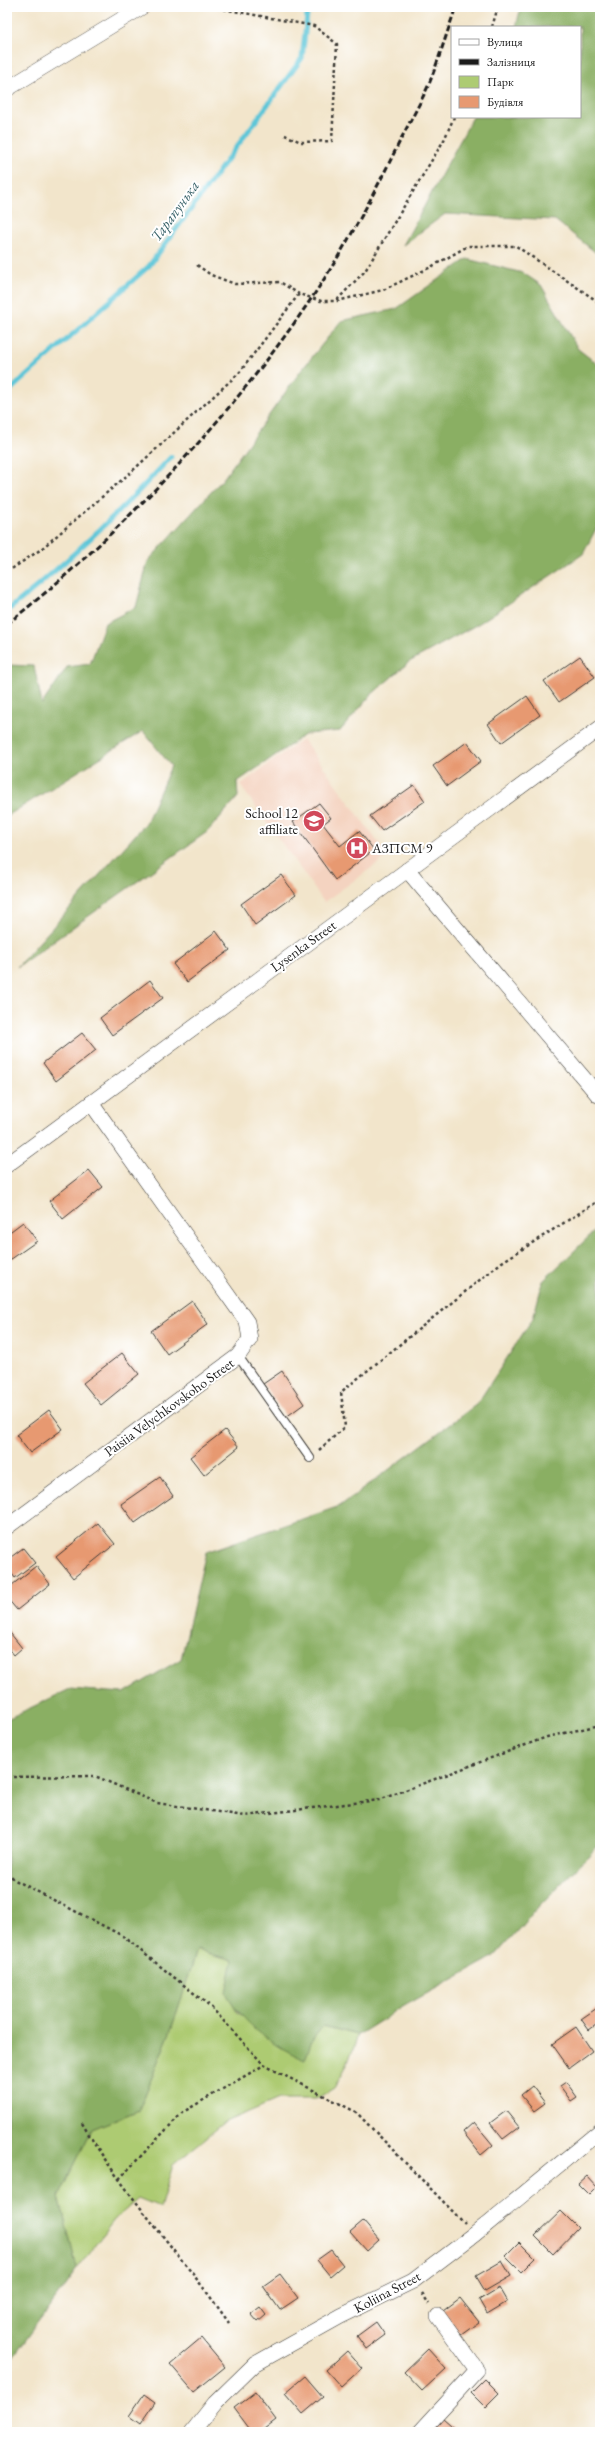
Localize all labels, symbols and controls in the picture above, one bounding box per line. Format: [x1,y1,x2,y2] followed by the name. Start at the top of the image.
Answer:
[451,26,581,118] legend
[487,34,523,50] text: Вулиця
[487,54,536,70] text: Залізниця
[487,74,514,90] text: Парк
[487,94,524,110] text: Будівля
[146,177,203,245] water label: Тарапунька
[245,804,299,838] place label: School 12 affiliate
[301,808,327,834] school or university icon: School 12 affiliate
[344,835,370,861] hospital icon: АЗПСМ 9
[371,839,433,857] place label: АЗПСМ 9
[267,916,340,976] street label: Lysenka Street
[100,1353,238,1460] street label: Paisiia Velychkovskoho Street
[351,2267,424,2317] street label: Koliina Street

